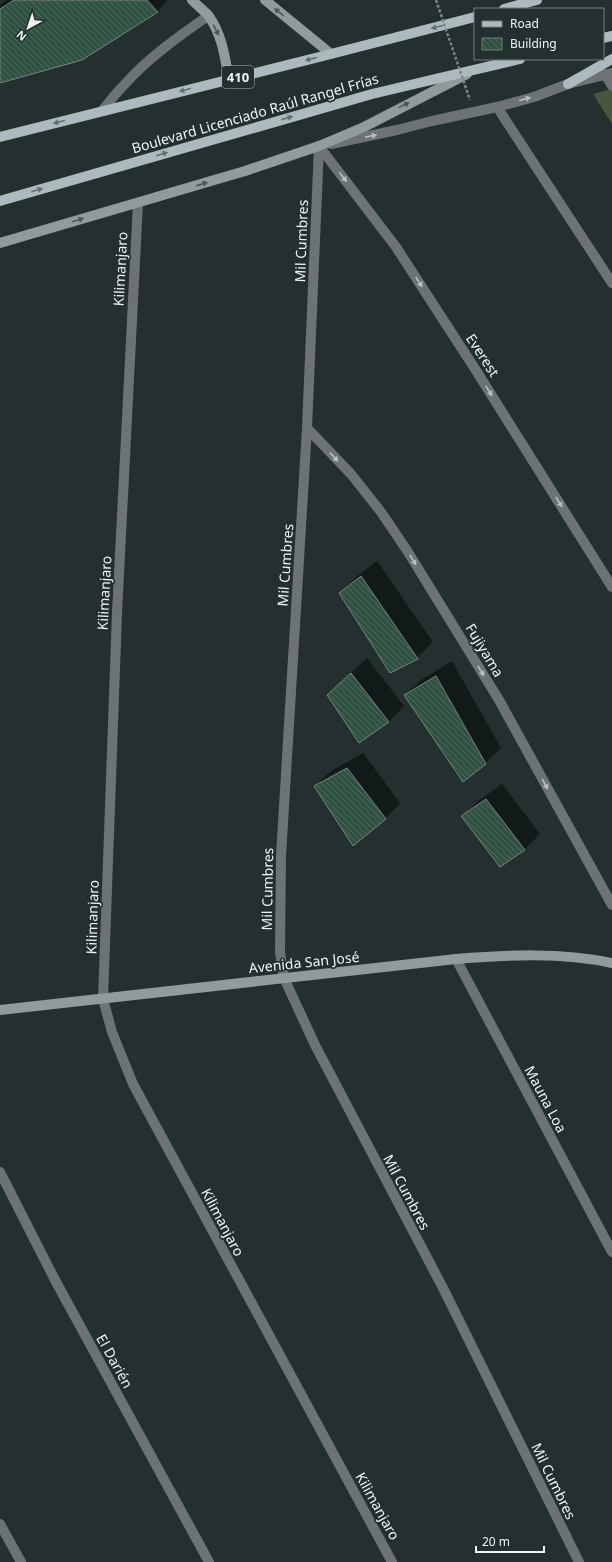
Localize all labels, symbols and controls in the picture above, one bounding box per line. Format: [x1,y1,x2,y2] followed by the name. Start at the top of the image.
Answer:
[8,8,48,48] north arrow
[274,8,285,16] one-way arrow
[474,8,604,60] legend
[510,15,539,32] text: Road
[213,24,219,36] one-way arrow
[431,24,444,30] one-way arrow
[13,27,30,45] text: N
[510,35,557,52] text: Building
[305,57,318,63] one-way arrow
[222,66,254,88] road number: 410
[129,69,381,157] street label: Boulevard Licenciado Raúl Rangel Frías
[179,88,191,94] one-way arrow
[519,96,531,102] one-way arrow
[399,102,410,108] one-way arrow
[282,115,294,121] one-way arrow
[53,119,65,125] one-way arrow
[365,132,377,138] one-way arrow
[157,151,169,157] one-way arrow
[338,172,347,183] one-way arrow
[197,181,209,187] one-way arrow
[32,187,44,193] one-way arrow
[290,199,312,283] street label: Mil Cumbres
[72,217,84,223] one-way arrow
[109,231,131,307] street label: Kilimanjaro
[415,277,423,287] one-way arrow
[462,330,504,380] street label: Everest
[486,386,493,397] one-way arrow
[329,452,339,462] one-way arrow
[555,496,562,508] one-way arrow
[273,523,297,607] street label: Mil Cumbres
[93,555,115,631] street label: Kilimanjaro
[409,555,417,565] one-way arrow
[462,620,508,680] street label: Fujiyama
[477,665,484,677] one-way arrow
[542,778,548,790] one-way arrow
[257,847,277,931] street label: Mil Cumbres
[81,879,103,955] street label: Kilimanjaro
[248,947,360,977] street label: Avenida San José
[520,1062,572,1136] street label: Mauna Loa
[379,1151,435,1233] street label: Mil Cumbres
[197,1185,249,1259] street label: Kilimanjaro
[92,1331,138,1391] street label: El Darién
[527,1440,581,1523] street label: Mil Cumbres
[352,1469,404,1543] street label: Kilimanjaro
[476,1528,544,1554] scale bar
[482,1533,510,1550] text: 20 m

